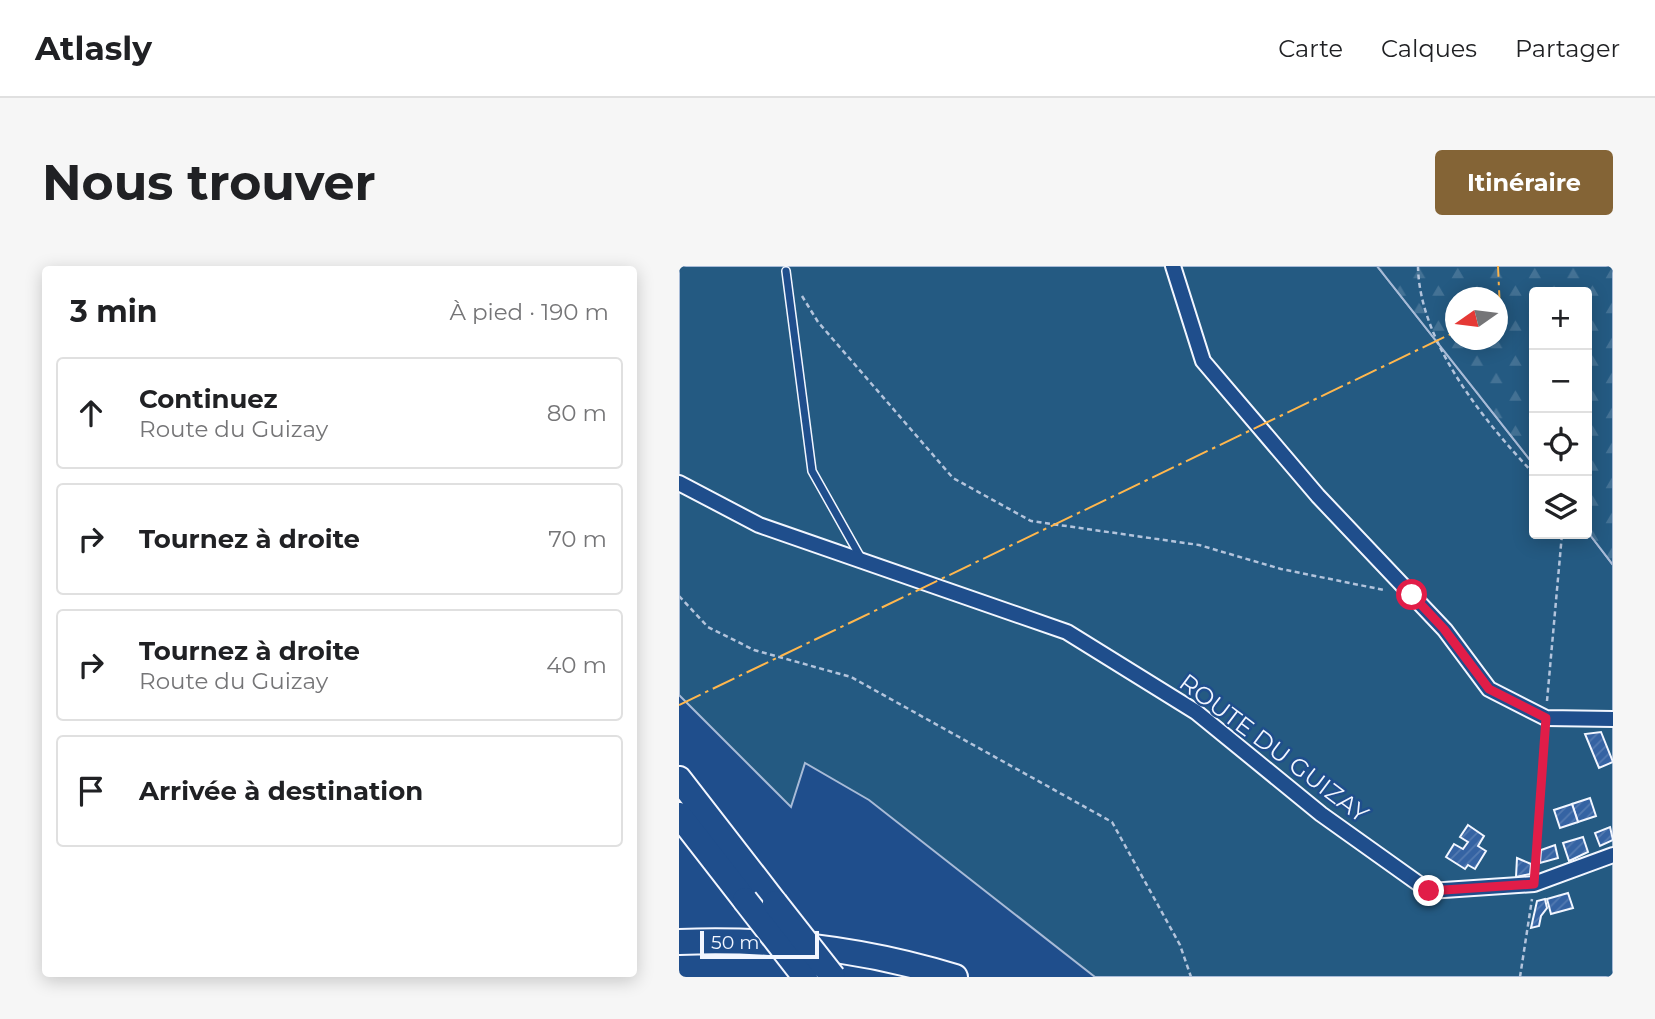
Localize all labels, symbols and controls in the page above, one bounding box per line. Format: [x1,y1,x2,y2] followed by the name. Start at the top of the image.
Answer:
[35,28,152,68] text: Atlasly
[1278,34,1343,63] text: Carte
[1381,34,1477,63] text: Calques
[1515,34,1620,63] text: Partager
[1435,150,1613,215] button: Itinéraire
[42,153,376,212] text: Nous trouver
[1445,287,1508,350] north arrow
[1529,287,1592,539] map controls
[1529,287,1592,350] button: +
[70,293,157,330] text: 3 min
[449,298,609,326] text: À pied · 190 m
[1529,350,1592,413] button: −
[139,383,278,415] text: Continuez
[72,394,110,432] icon: ahead
[547,399,607,427] text: 80 m
[1529,413,1592,476] button: locate
[139,415,328,443] text: Route du Guizay
[1529,476,1592,539] button: layers
[72,520,110,558] icon: right
[139,523,360,555] text: Tournez à droite
[548,525,607,553] text: 70 m
[1396,579,1427,610] route start
[139,635,360,667] text: Tournez à droite
[72,646,110,684] icon: right
[546,651,607,679] text: 40 m
[139,667,328,695] text: Route du Guizay
[1174,667,1375,829] street label: ROUTE DU GUIZAY
[72,772,110,810] icon: arrive
[139,775,423,807] text: Arrivée à destination
[1413,875,1444,906] route end
[700,928,819,960] scale bar
[711,931,759,954] text: 50 m

